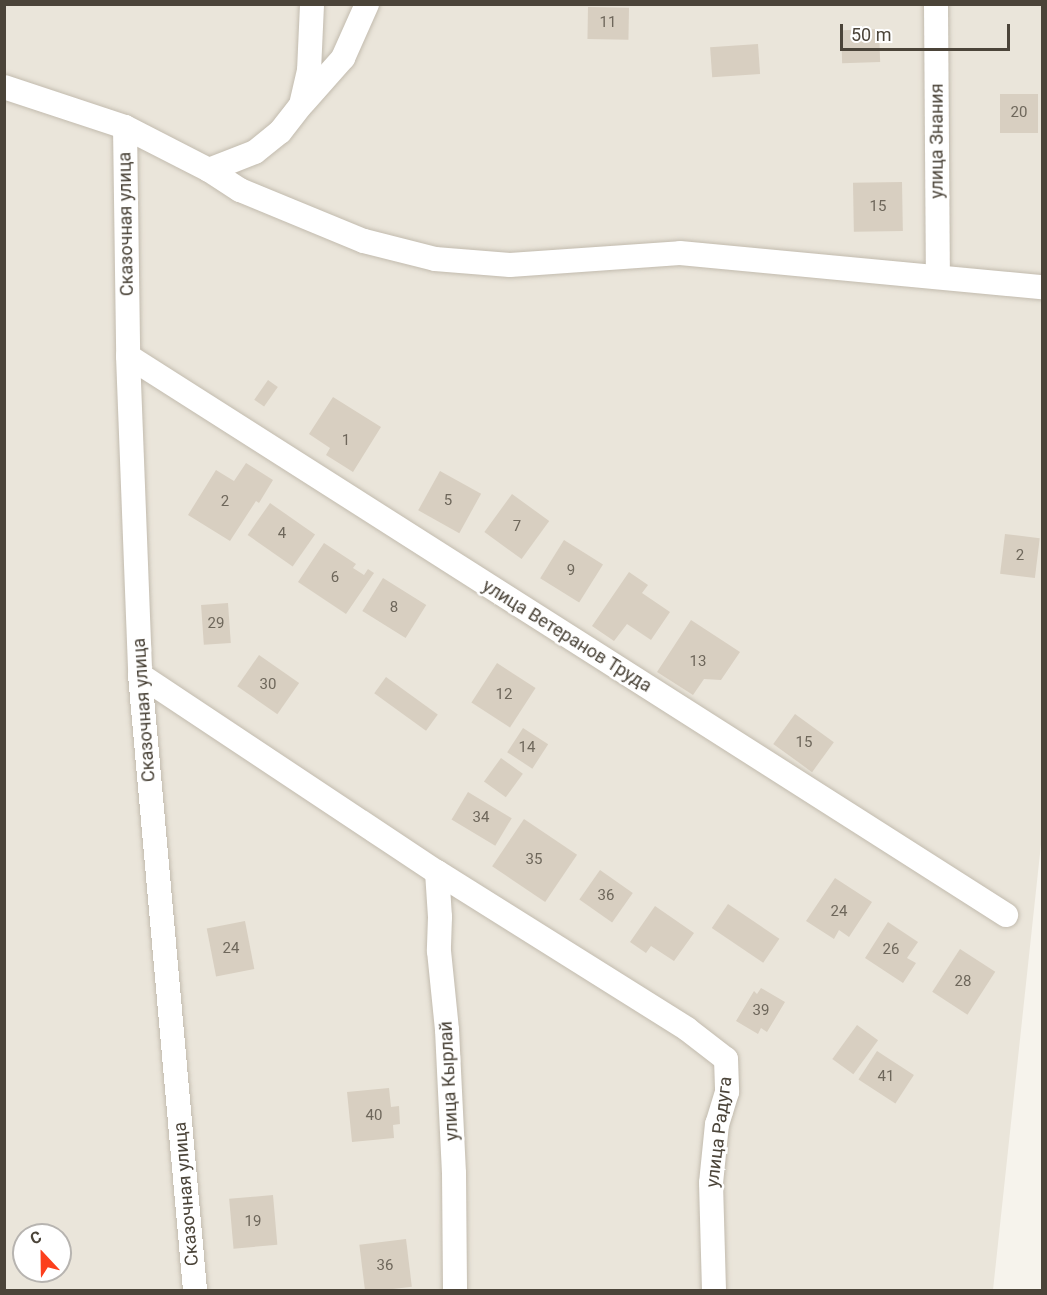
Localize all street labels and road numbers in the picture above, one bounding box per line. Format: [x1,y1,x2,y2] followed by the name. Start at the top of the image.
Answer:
[926,83,948,199] street label: улица Знания
[114,152,138,296] street label: Сказочная улица
[478,575,656,697] street label: улица Ветеранов Труда
[128,637,160,783] street label: Сказочная улица
[435,1021,463,1141] street label: улица Кырлай
[701,1075,737,1189] street label: улица Радуга
[169,1121,203,1267] street label: Сказочная улица

